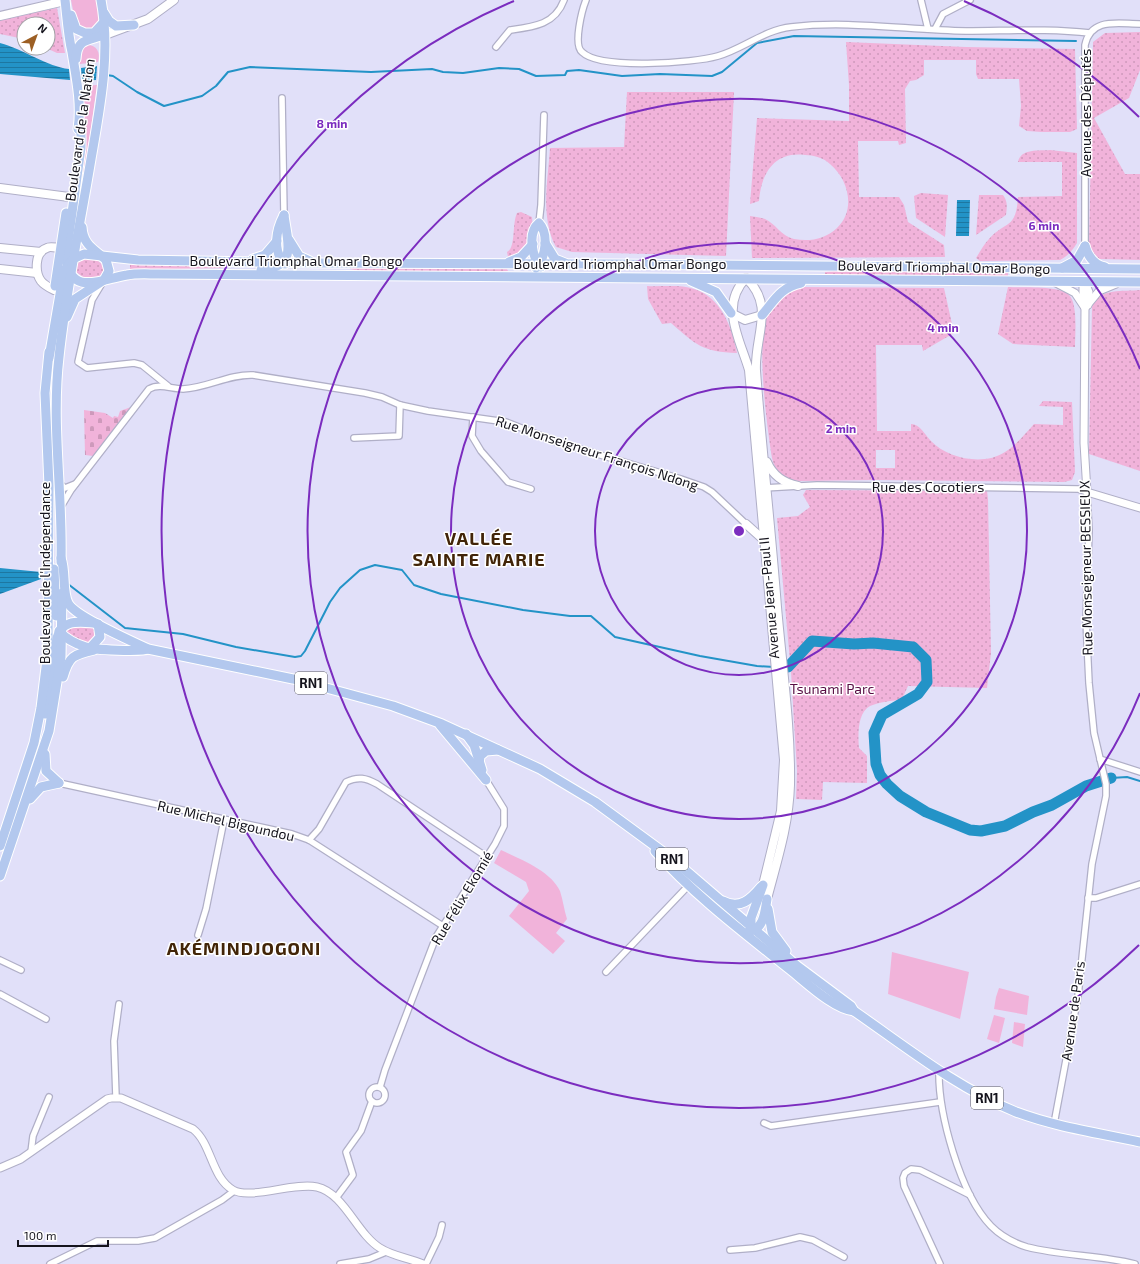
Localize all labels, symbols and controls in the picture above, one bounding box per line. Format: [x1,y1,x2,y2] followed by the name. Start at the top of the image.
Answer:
[16,16,56,56] north arrow
[36,21,50,36] text: N
[1077,49,1094,177] street label: Avenue des Députés
[61,57,98,202] street label: Boulevard de la Nation
[316,116,348,130] text: 8 min
[1029,218,1059,232] text: 6 min
[190,252,402,269] street label: Boulevard Triomphal Omar Bongo
[514,255,726,272] street label: Boulevard Triomphal Omar Bongo
[837,256,1051,277] street label: Boulevard Triomphal Omar Bongo
[927,320,959,334] text: 4 min
[493,412,701,494] street label: Rue Monseigneur François Ndong
[826,421,856,435] text: 2 min
[872,478,984,495] street label: Rue des Cocotiers
[1075,480,1096,656] street label: Rue Monseigneur BESSIEUX
[36,482,53,664] street label: Boulevard de l'Indépendance
[732,524,746,538] centre of rings
[412,527,546,570] district label: VALLÉE SAINTE MARIE
[755,536,782,660] street label: Avenue Jean-Paul II
[295,672,327,694] road number: RN1
[790,680,874,697] park label: Tsunami Parc
[156,796,296,845] street label: Rue Michel Bigoundou
[427,848,496,948] street label: Rue Félix Ekomié
[656,848,688,870] road number: RN1
[167,937,321,959] district label: AKÉMINDJOGONI
[1057,960,1088,1062] street label: Avenue de Paris
[971,1087,1003,1109] road number: RN1
[18,1222,108,1248] scale bar
[24,1228,56,1242] text: 100 m

